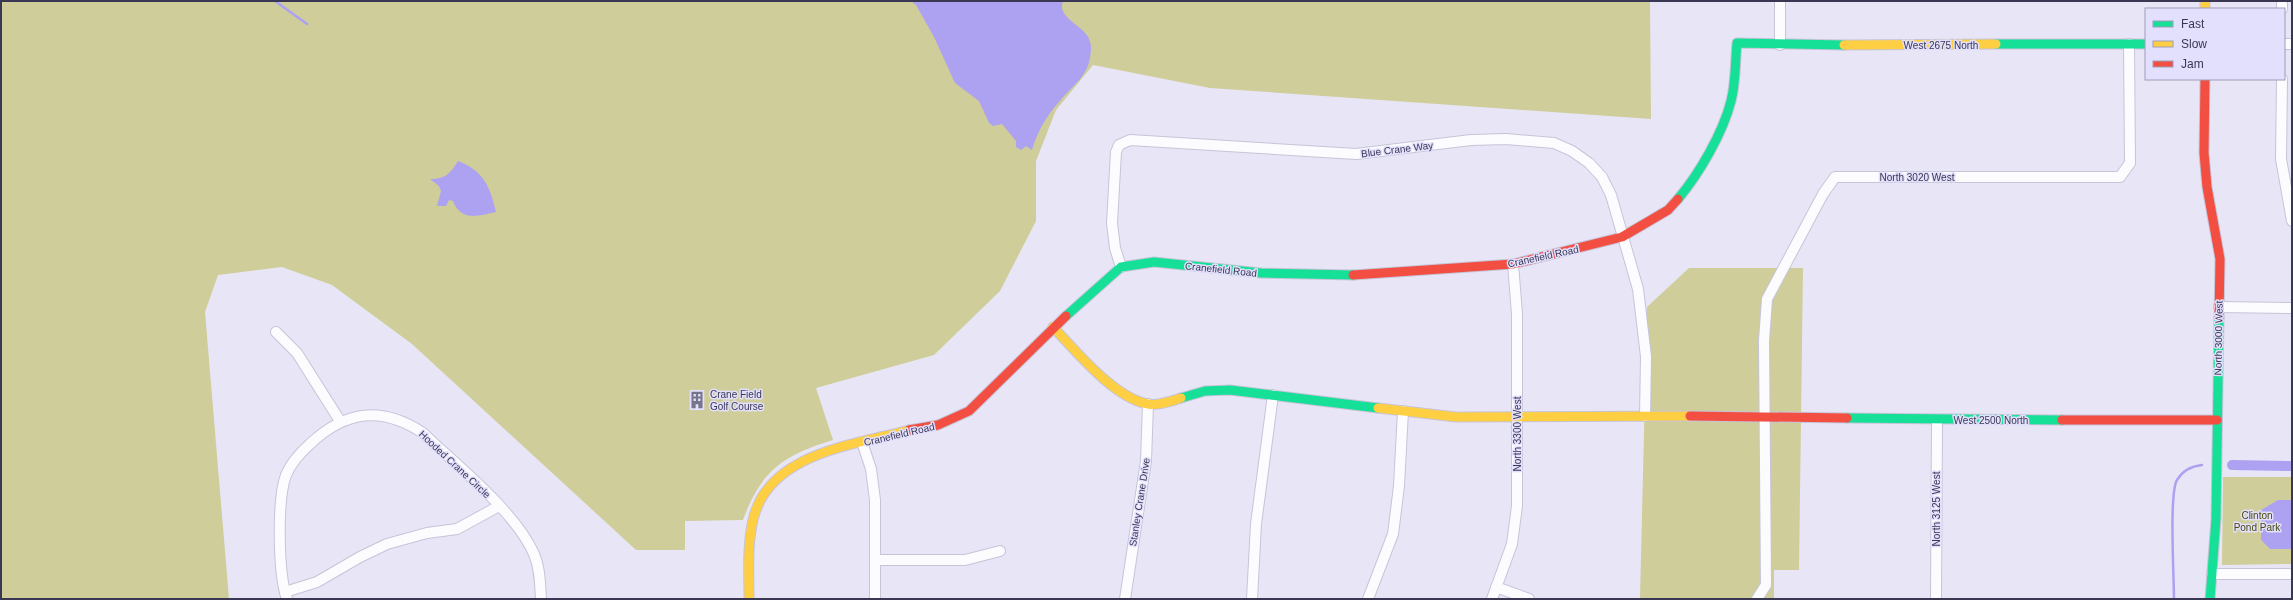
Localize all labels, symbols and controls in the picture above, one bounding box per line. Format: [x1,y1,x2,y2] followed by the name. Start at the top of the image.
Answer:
[2145,8,2285,80] legend
[2181,17,2205,31] text: Fast
[2181,37,2207,51] text: Slow
[1904,40,1978,51] street label: West 2675 North
[2181,57,2204,71] text: Jam
[1360,140,1434,159] street label: Blue Crane Way
[1880,172,1955,183] street label: North 3020 West
[1507,244,1580,269] street label: Cranefield Road
[1184,260,1257,279] street label: Cranefield Road
[2212,300,2225,376] street label: North 3000 West
[710,389,764,412] place label: Crane Field Golf Course
[687,390,707,410] building icon: Crane Field Golf Course
[1512,396,1523,471] street label: North 3300 West
[1954,415,2028,426] street label: West 2500 North
[863,421,936,448] street label: Cranefield Road
[417,428,493,501] street label: Hooded Crane Circle
[1127,457,1152,547] street label: Stanley Crane Drive
[1931,471,1942,546] street label: North 3125 West
[2234,510,2281,533] park label: Clinton Pond Park

